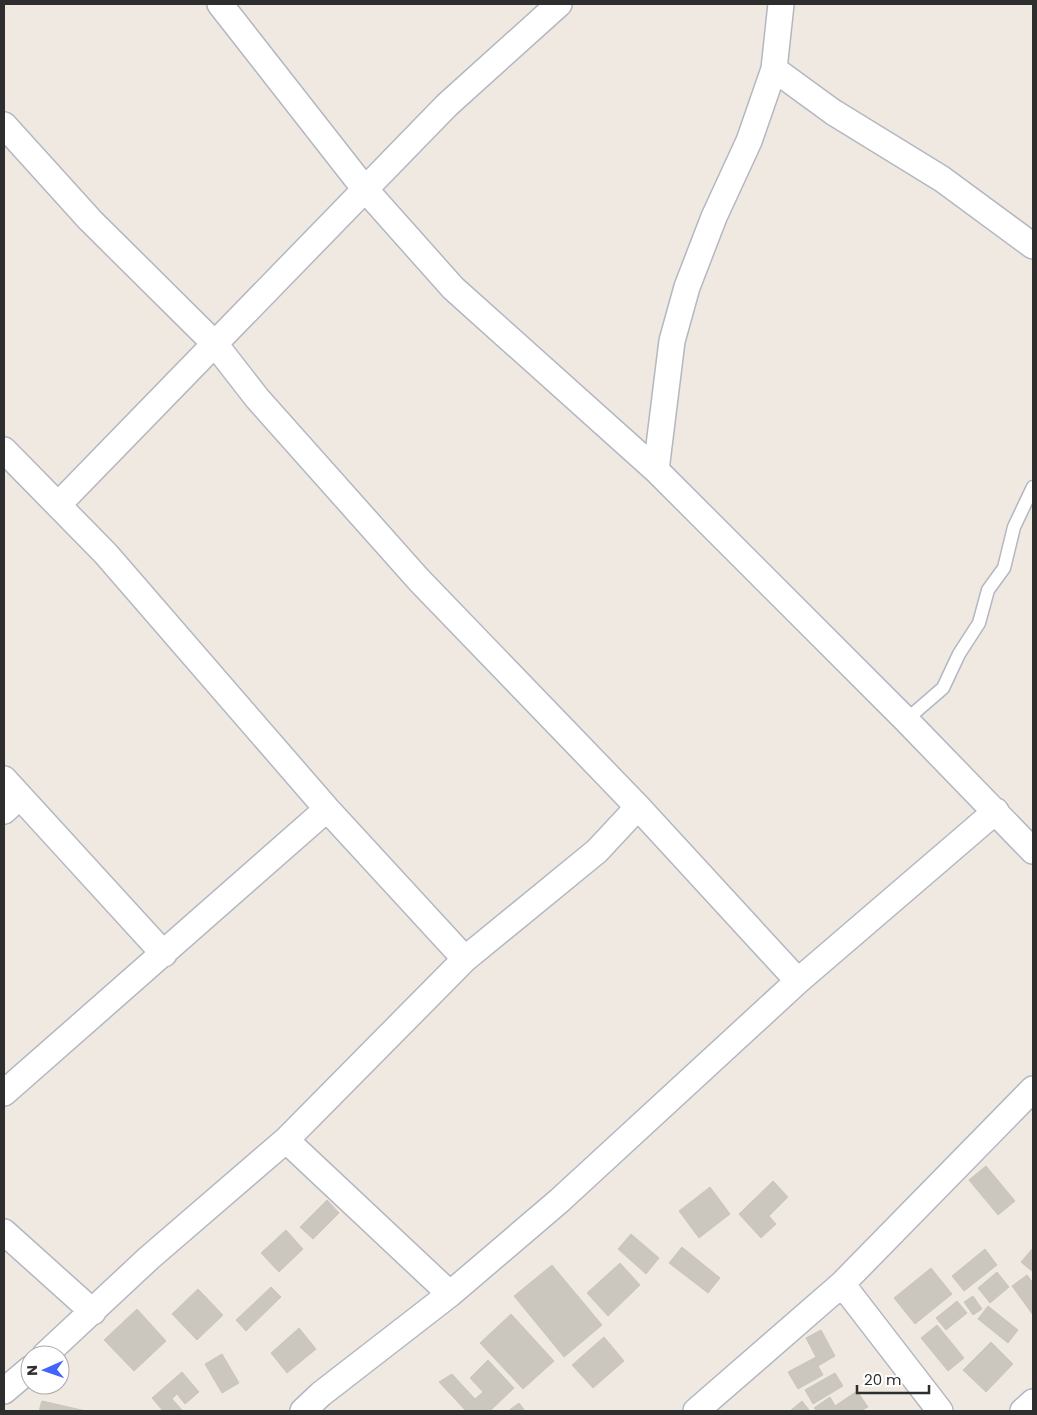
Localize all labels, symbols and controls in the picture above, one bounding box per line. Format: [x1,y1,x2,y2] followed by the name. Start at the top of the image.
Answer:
[20,1345,70,1395] north arrow
[857,1362,930,1394] scale bar
[22,1365,42,1376] text: N
[864,1369,902,1390] text: 20 m

